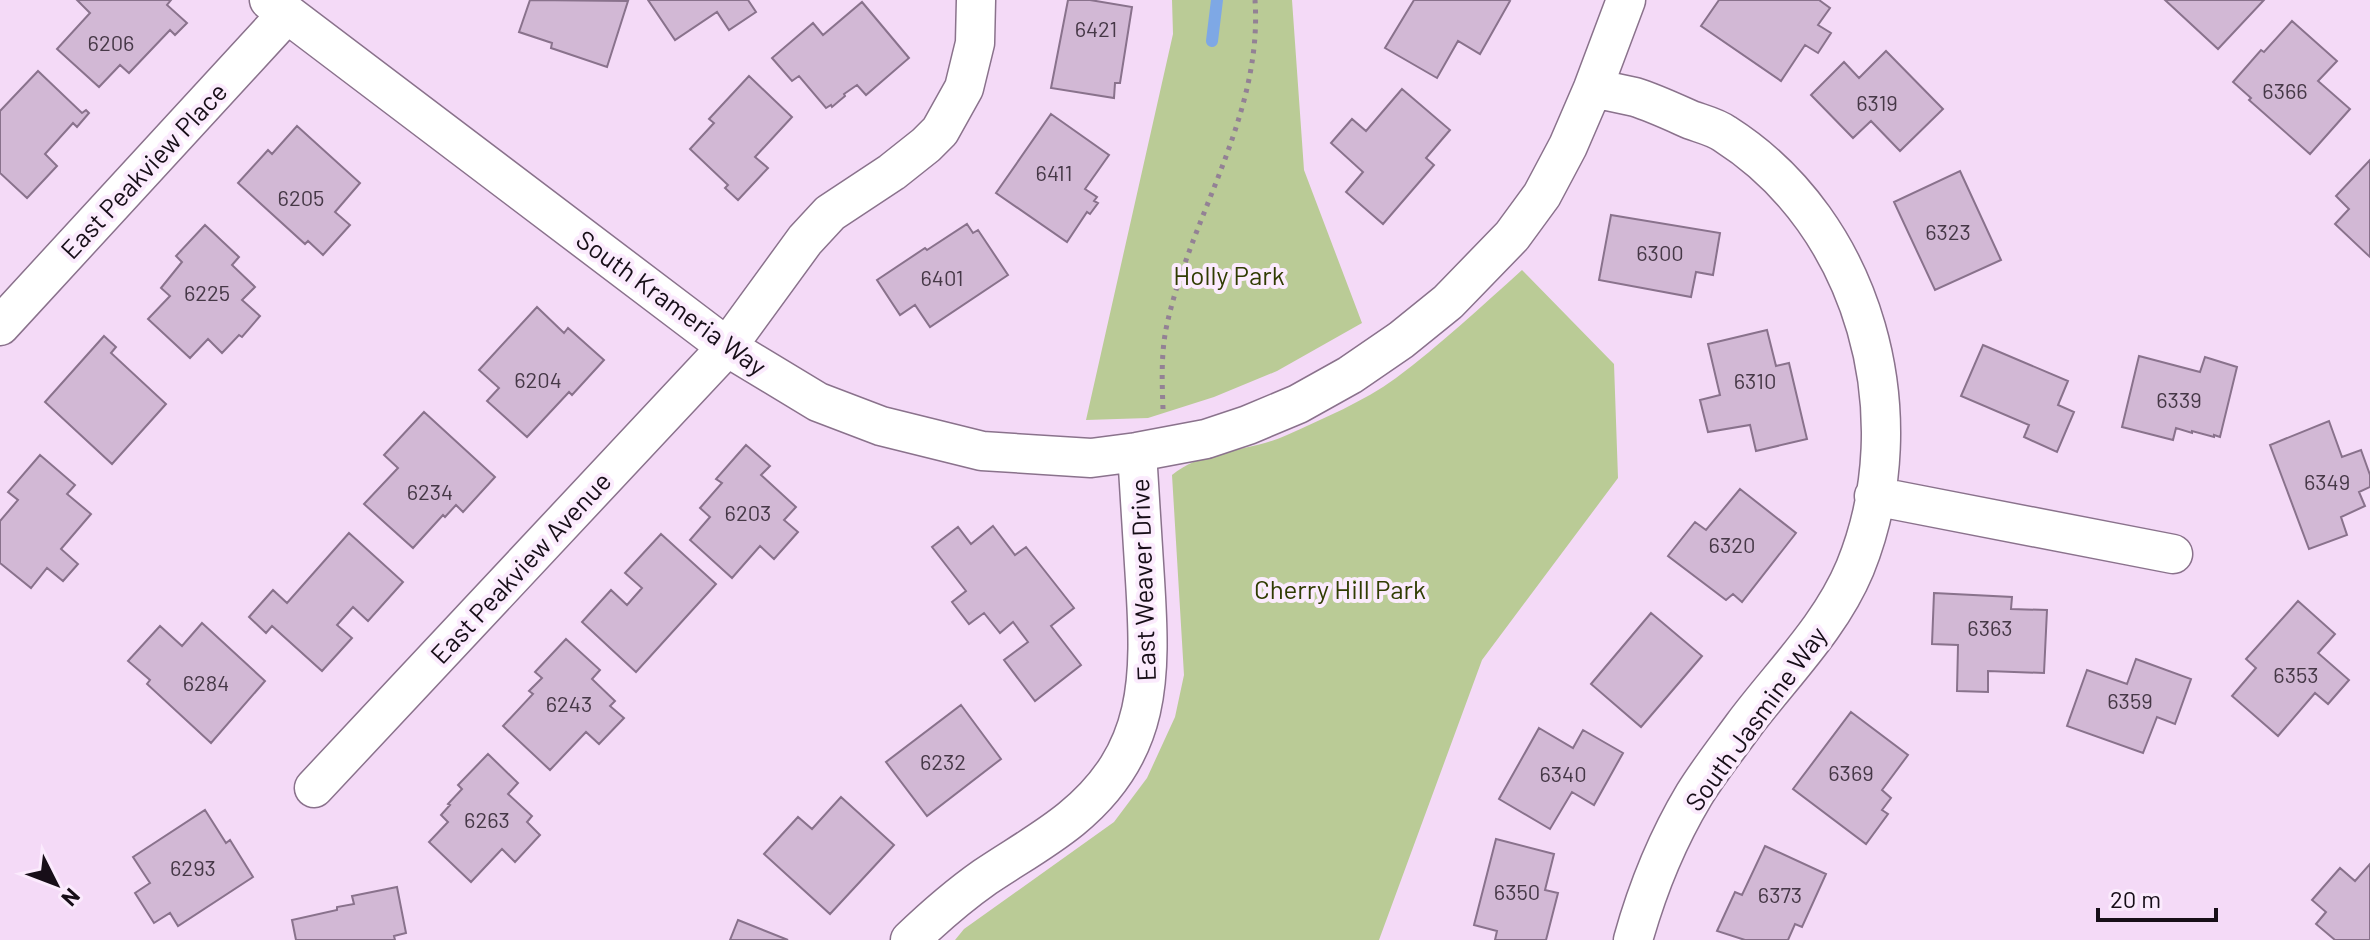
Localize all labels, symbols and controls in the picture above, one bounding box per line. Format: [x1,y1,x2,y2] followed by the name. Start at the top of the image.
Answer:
[1075,15,1117,41] house number: 6421
[88,29,134,55] house number: 6206
[53,75,233,265] street label: East Peakview Place
[2262,77,2308,103] house number: 6366
[1856,89,1898,115] house number: 6319
[1036,159,1072,185] house number: 6411
[278,184,324,210] house number: 6205
[1925,218,1971,244] house number: 6323
[571,223,773,381] street label: South Krameria Way
[1636,239,1684,265] house number: 6300
[1173,259,1285,290] park label: Holly Park
[921,264,963,290] house number: 6401
[184,279,230,305] house number: 6225
[514,366,562,392] house number: 6204
[1734,367,1776,393] house number: 6310
[2156,386,2202,412] house number: 6339
[423,465,617,669] street label: East Peakview Avenue
[2304,468,2350,494] house number: 6349
[407,478,453,504] house number: 6234
[1123,478,1161,682] street label: East Weaver Drive
[725,499,771,525] house number: 6203
[1709,531,1755,557] house number: 6320
[1254,573,1426,604] park label: Cherry Hill Park
[1967,614,2013,640] house number: 6363
[1678,620,1832,816] street label: South Jasmine Way
[2273,661,2319,687] house number: 6353
[183,669,229,695] house number: 6284
[2107,687,2153,713] house number: 6359
[546,690,592,716] house number: 6243
[920,748,966,774] house number: 6232
[1828,759,1874,785] house number: 6369
[1539,760,1587,786] house number: 6340
[464,806,510,832] house number: 6263
[16,844,96,924] north arrow
[170,854,216,880] house number: 6293
[2098,872,2216,922] scale bar
[1494,878,1540,904] house number: 6350
[1758,881,1802,907] house number: 6373
[57,884,86,912] text: N
[2110,884,2161,913] text: 20 m

